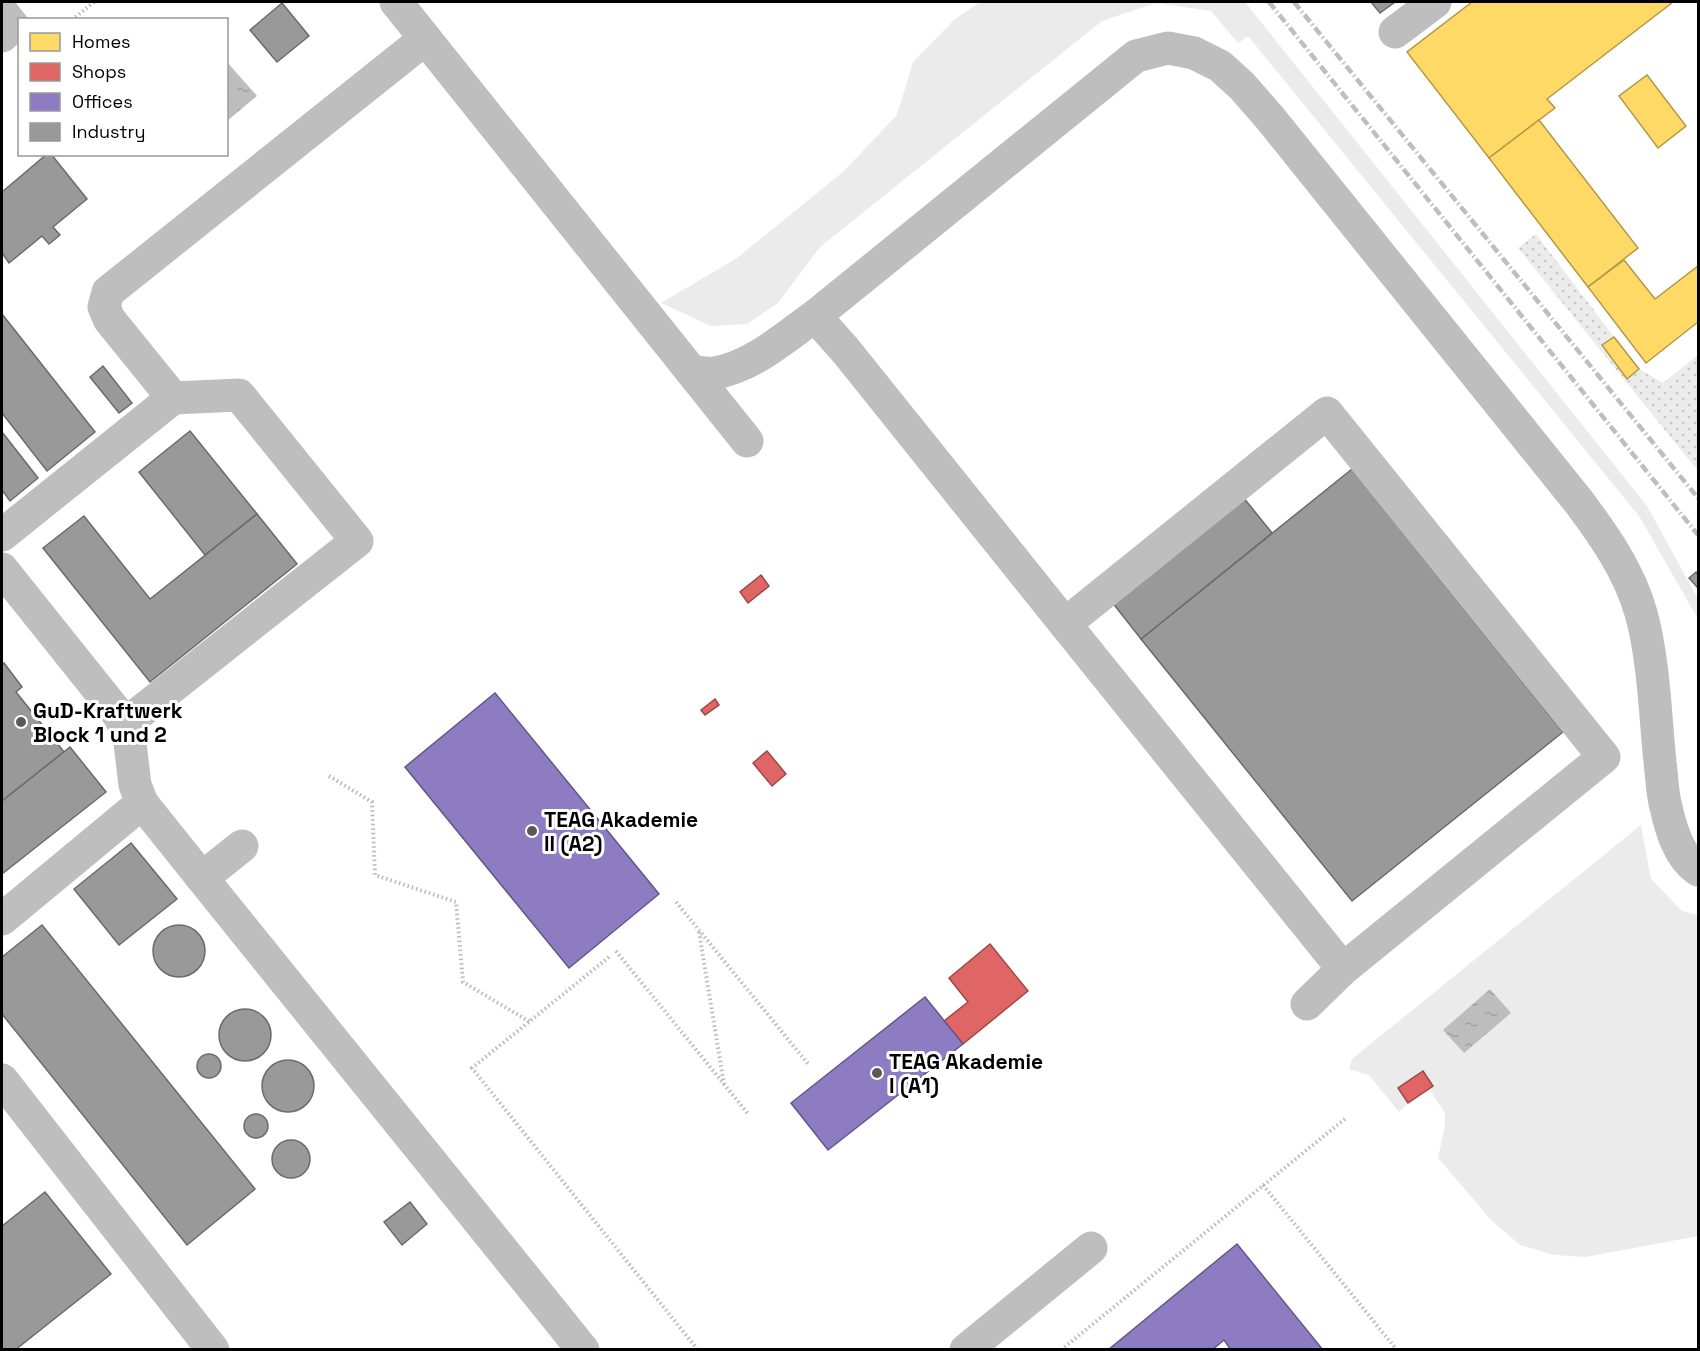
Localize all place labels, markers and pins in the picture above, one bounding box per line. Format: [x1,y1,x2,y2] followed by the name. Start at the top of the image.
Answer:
[33,697,183,748] place label: GuD-Kraftwerk Block 1 und 2
[14,715,28,729] marker: GuD-Kraftwerk Block 1 und 2
[544,806,698,857] place label: TEAG Akademie II (A2)
[525,824,539,838] marker: TEAG Akademie II (A2)
[889,1048,1043,1099] place label: TEAG Akademie I (A1)
[870,1066,884,1080] marker: TEAG Akademie I (A1)

